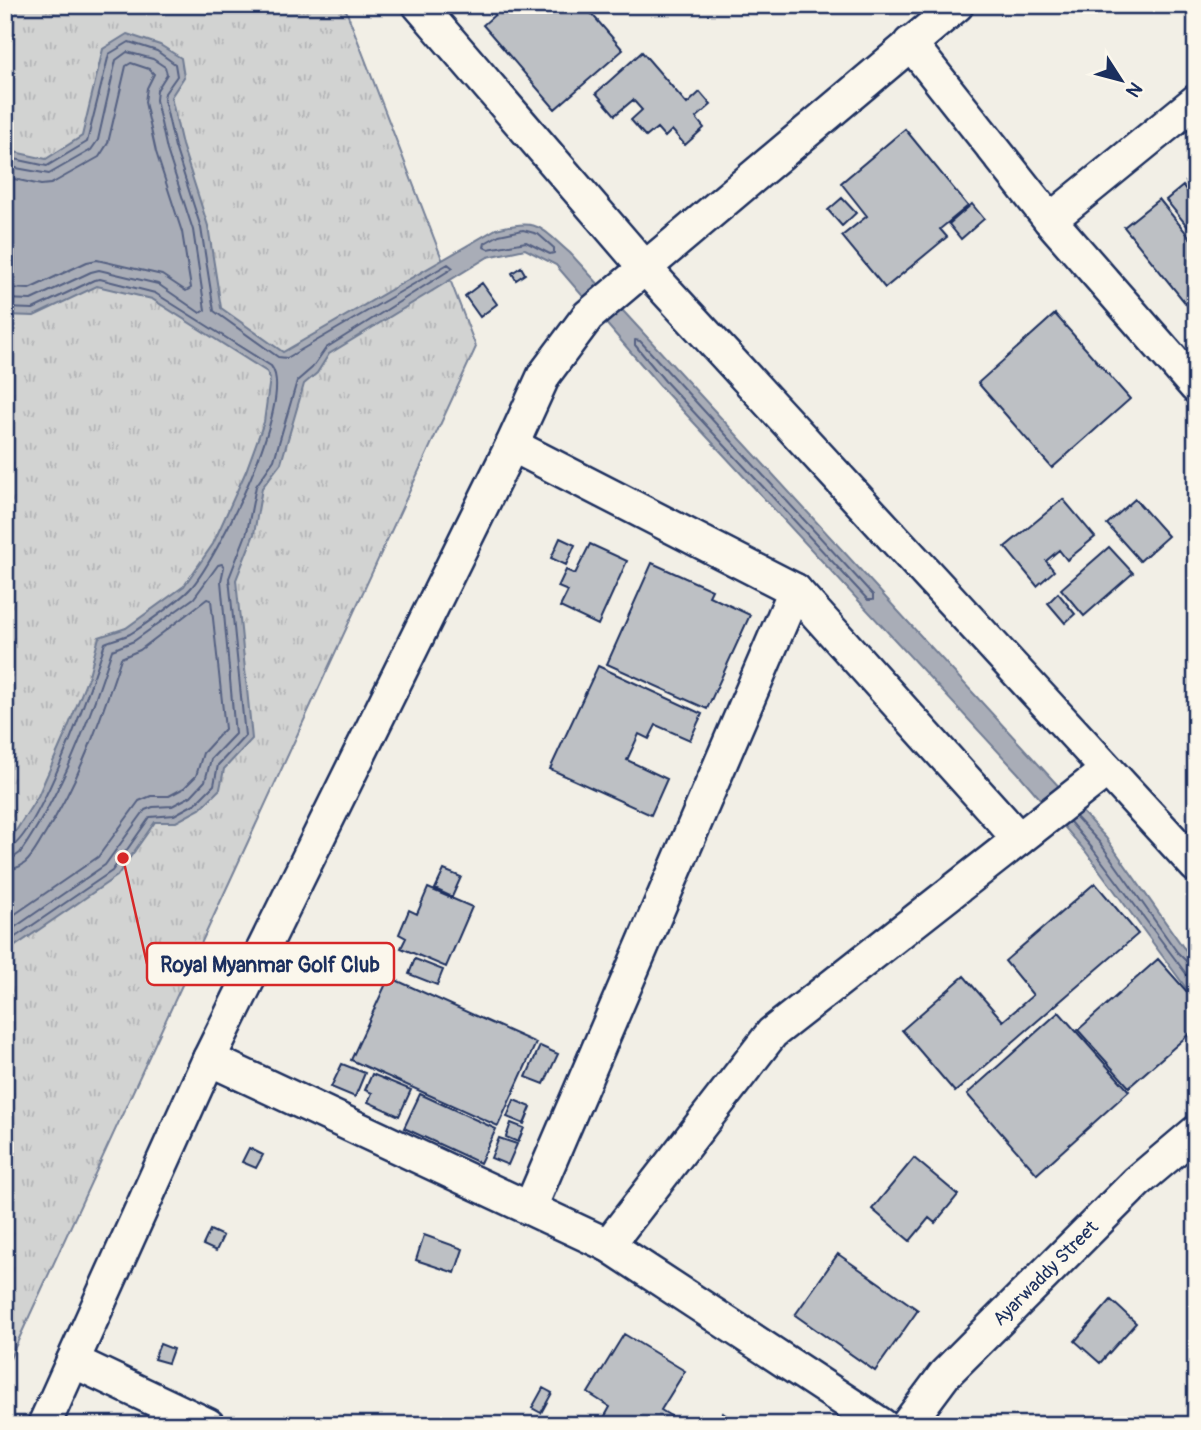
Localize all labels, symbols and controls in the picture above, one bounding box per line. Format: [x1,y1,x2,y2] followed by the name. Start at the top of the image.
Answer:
[1086,46,1156,116] north arrow
[1120,77,1147,102] text: N
[147,943,394,985] callout: Royal Myanmar Golf Club
[160,952,380,979] text: Royal Myanmar Golf Club
[988,1215,1104,1331] street label: Ayarwaddy Street

